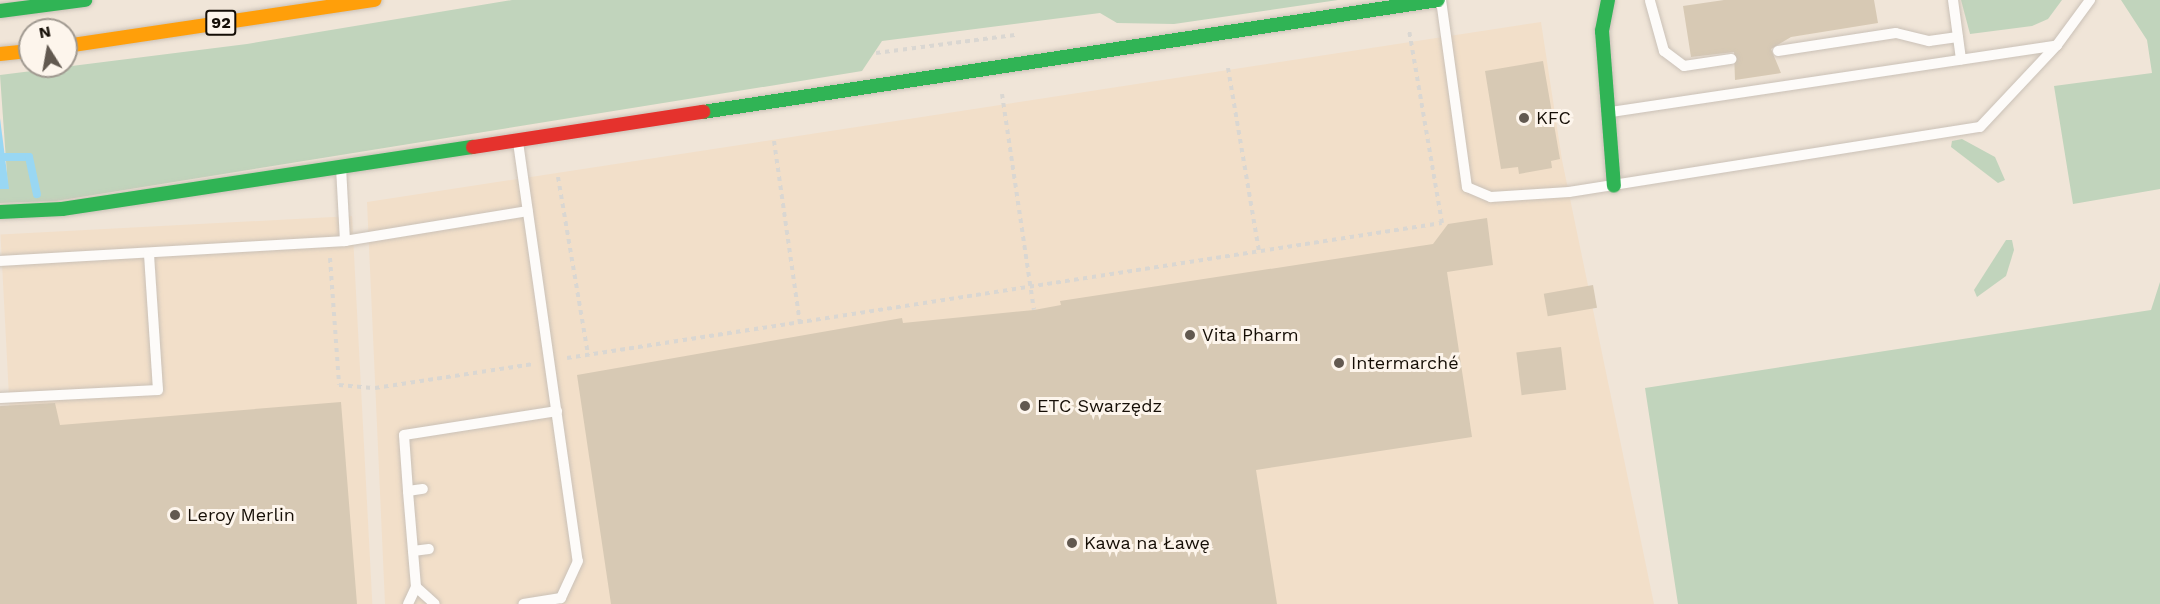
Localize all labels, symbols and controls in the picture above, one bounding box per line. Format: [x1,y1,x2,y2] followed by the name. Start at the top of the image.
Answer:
[204,10,238,36] road number: 92
[18,18,78,78] north arrow
[37,21,52,42] text: N
[1536,107,1571,129] place label: KFC
[1517,111,1531,125] marker: KFC
[1202,324,1299,346] place label: Vita Pharm
[1183,328,1197,342] marker: Vita Pharm
[1351,352,1459,374] place label: Intermarché
[1332,356,1346,370] marker: Intermarché
[1037,395,1162,417] place label: ETC Swarzędz
[1018,399,1032,413] marker: ETC Swarzędz
[187,504,295,526] place label: Leroy Merlin
[168,508,182,522] marker: Leroy Merlin
[1084,532,1211,554] place label: Kawa na Ławę
[1065,536,1079,550] marker: Kawa na Ławę

